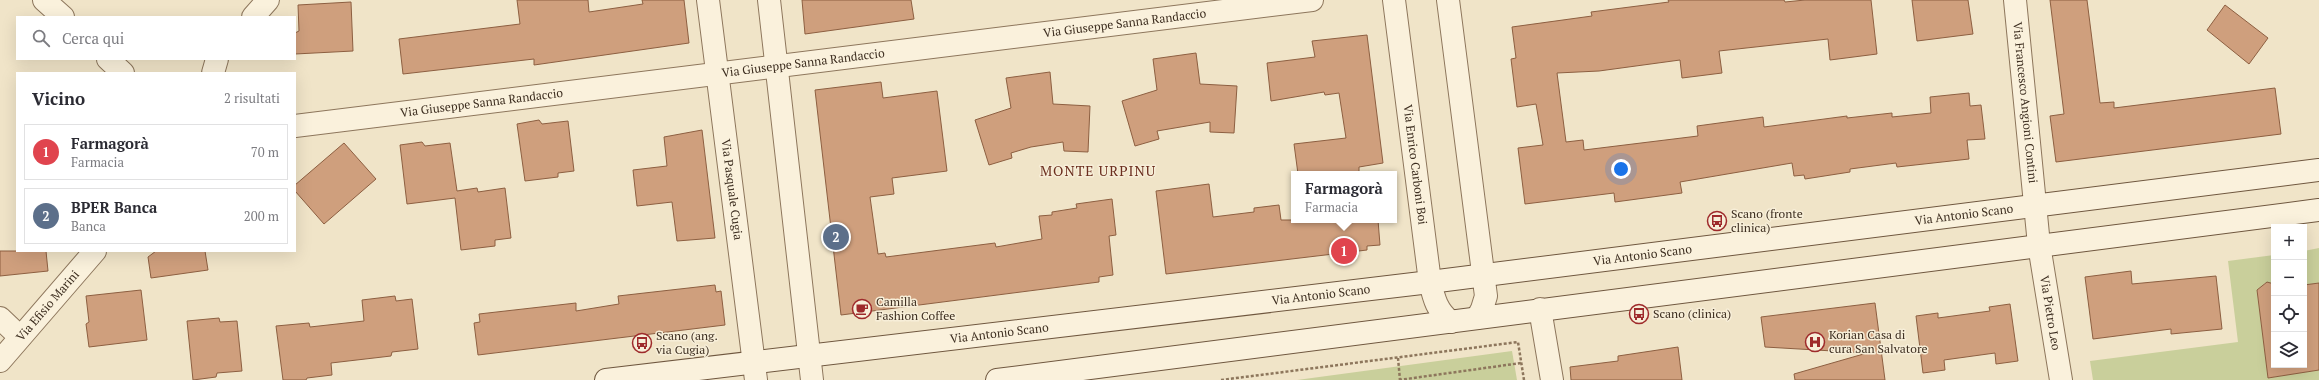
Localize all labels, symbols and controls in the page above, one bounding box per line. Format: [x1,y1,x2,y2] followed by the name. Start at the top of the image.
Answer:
[1042,5,1207,40] street label: Via Giuseppe Sanna Randaccio
[16,16,296,60] search box
[2010,21,2041,184] street label: Via Francesco Angioni Contini
[30,27,52,49] icon: search
[62,28,124,48] text: Cerca qui
[721,45,886,80] street label: Via Giuseppe Sanna Randaccio
[399,85,564,120] street label: Via Giuseppe Sanna Randaccio
[32,87,85,110] text: Vicino
[224,89,280,107] text: 2 risultati
[1400,104,1431,226] street label: Via Enrico Carboni Boi
[71,133,149,153] text: Farmagorà
[719,138,746,241] street label: Via Pasquale Cugia
[42,143,50,161] text: 1
[251,143,279,161] text: 70 m
[71,153,124,171] text: Farmacia
[1611,159,1631,179] your location
[1040,161,1156,180] district label: MONTE URPINU
[1291,171,1397,223] popup
[1305,178,1383,198] text: Farmagorà
[71,197,157,217] text: BPER Banca
[1305,198,1358,216] text: Farmacia
[1914,201,2014,228] street label: Via Antonio Scano
[1731,206,1803,235] place label: Scano (fronte clinica)
[42,207,50,225] text: 2
[244,207,279,225] text: 200 m
[1706,210,1728,232] bus stop icon: Scano (fronte clinica)
[71,217,106,235] text: Banca
[823,222,849,252] pin: 2
[2271,224,2307,368] map controls
[2271,224,2307,260] button: +
[1331,236,1357,266] pin: 1
[1592,241,1693,268] street label: Via Antonio Scano
[2271,260,2307,296] button: −
[13,267,82,344] street label: Via Efisio Marini
[2037,274,2064,352] street label: Via Pietro Leo
[1271,281,1371,308] street label: Via Antonio Scano
[876,294,955,323] place label: Camilla Fashion Coffee
[2271,296,2307,332] button: locate
[851,298,873,320] cafe icon: Camilla Fashion Coffee
[1628,303,1650,325] bus stop icon: Scano (clinica)
[1653,306,1731,321] place label: Scano (clinica)
[949,319,1050,346] street label: Via Antonio Scano
[1829,327,1928,356] place label: Korian Casa di cura San Salvatore
[655,328,718,357] place label: Scano (ang. via Cugia)
[1804,331,1826,353] hospital icon: Korian Casa di cura San Salvatore
[631,332,653,354] bus stop icon: Scano (ang. via Cugia)
[2271,332,2307,368] button: layers

